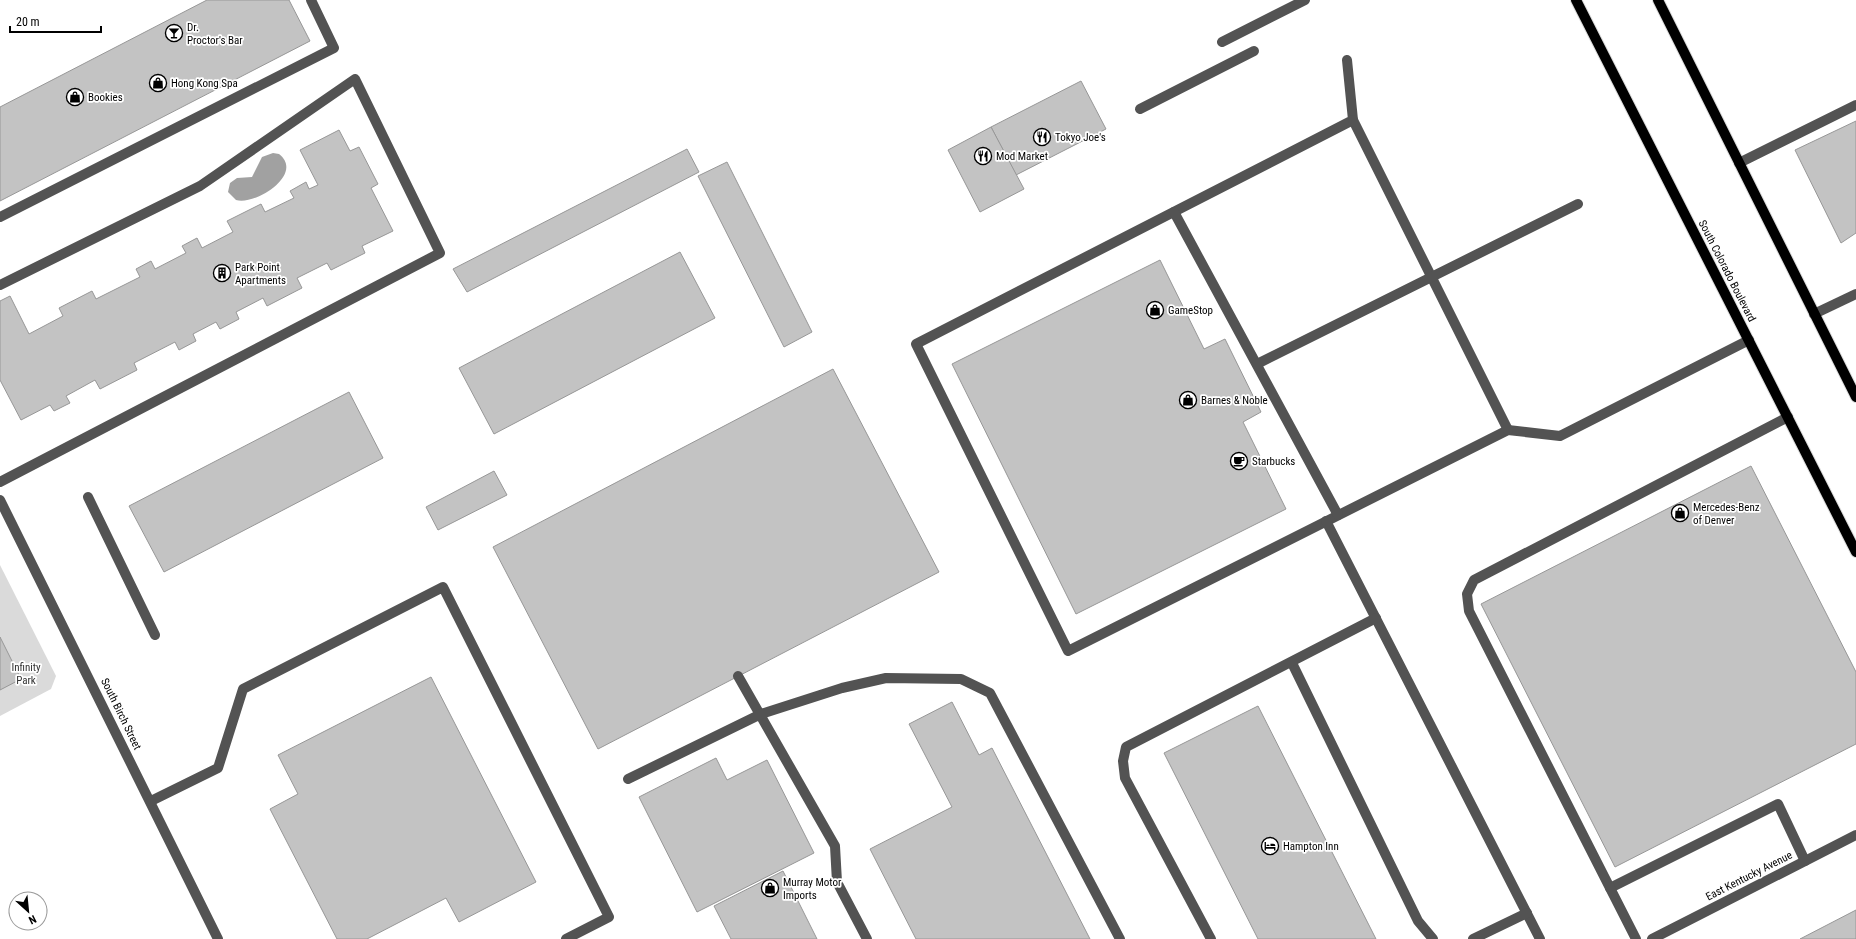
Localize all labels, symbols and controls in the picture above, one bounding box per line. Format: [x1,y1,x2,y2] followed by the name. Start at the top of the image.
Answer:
[10,8,101,34] scale bar
[16,15,40,29] text: 20 m
[187,21,243,47] place label: Dr. Proctor's Bar
[164,23,184,43] bar icon: Dr. Proctor's Bar
[148,73,168,93] shop icon: Hong Kong Spa
[171,77,238,90] place label: Hong Kong Spa
[65,87,85,107] shop icon: Bookies
[88,91,123,104] place label: Bookies
[1032,127,1052,147] restaurant icon: Tokyo Joe's
[1055,131,1106,144] place label: Tokyo Joe's
[973,146,993,166] restaurant icon: Mod Market
[996,150,1048,163] place label: Mod Market
[1696,218,1758,324] street label: South Colorado Boulevard
[235,261,286,287] place label: Park Point Apartments
[212,263,232,283] building icon: Park Point Apartments
[1145,300,1165,320] shop icon: GameStop
[1168,304,1213,317] place label: GameStop
[1178,390,1198,410] shop icon: Barnes & Noble
[1201,394,1268,407] place label: Barnes & Noble
[1229,451,1249,471] cafe icon: Starbucks
[1252,455,1295,468] place label: Starbucks
[1693,501,1760,527] place label: Mercedes-Benz of Denver
[1670,503,1690,523] shop icon: Mercedes-Benz of Denver
[11,661,41,687] park label: Infinity Park
[98,676,144,752] street label: South Birch Street
[1260,836,1280,856] hotel icon: Hampton Inn
[1283,840,1339,853] place label: Hampton Inn
[1704,849,1794,903] street label: East Kentucky Avenue
[783,876,842,902] place label: Murray Motor Imports
[760,878,780,898] shop icon: Murray Motor Imports
[8,891,48,931] north arrow
[26,912,38,927] text: N

